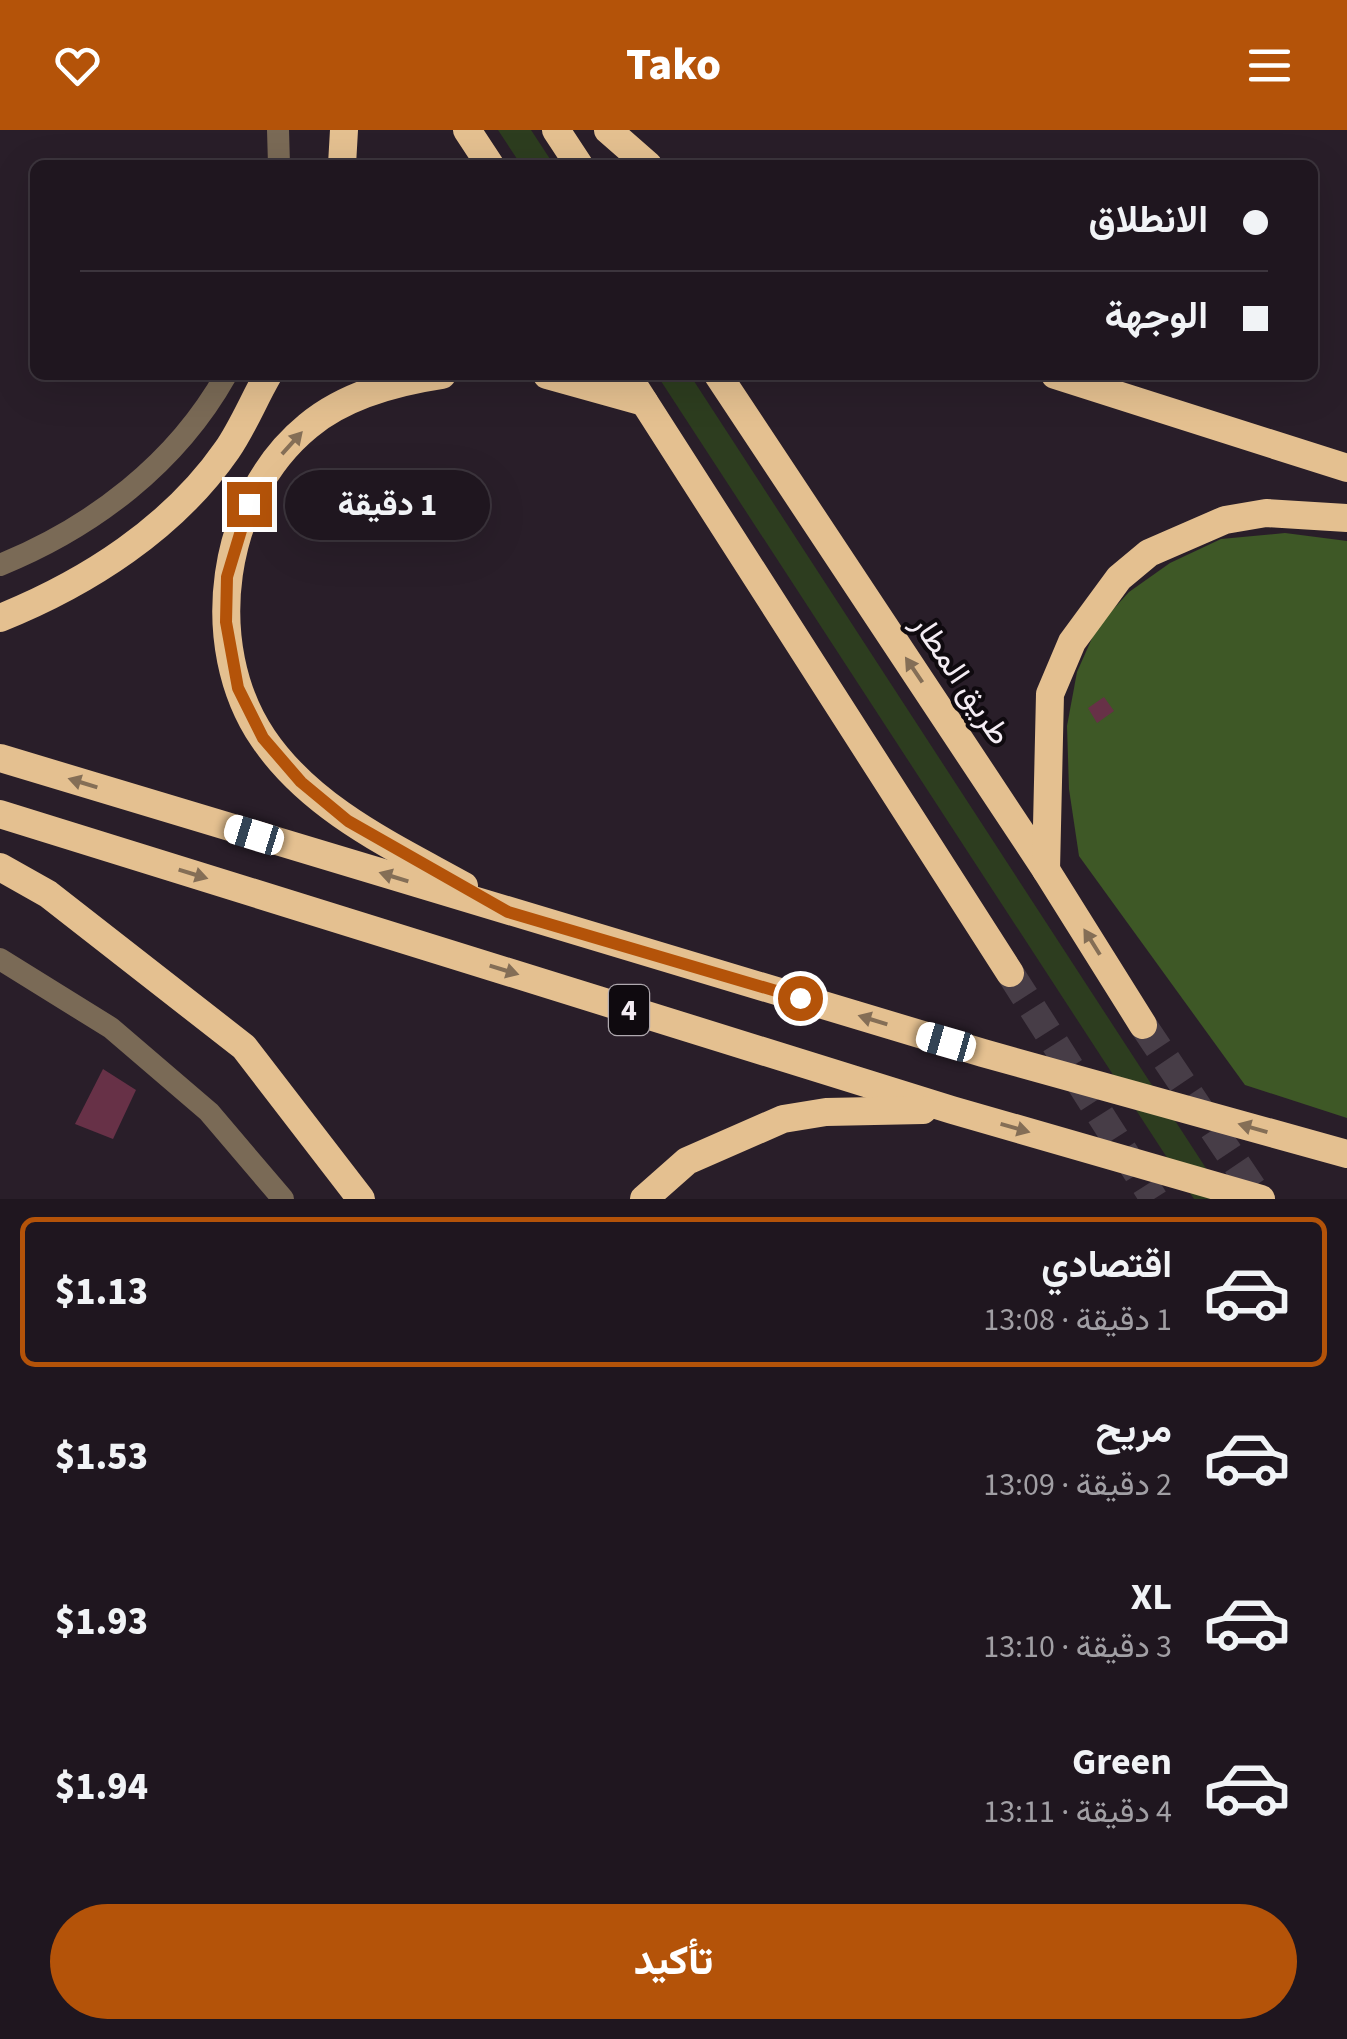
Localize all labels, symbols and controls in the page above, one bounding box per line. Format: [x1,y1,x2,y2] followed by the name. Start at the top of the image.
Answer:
[626,33,721,97] text: Tako
[50,38,105,93] icon: heart
[1242,38,1297,93] icon: menu
[1089,193,1208,247] text: الانطلاق
[1105,289,1208,343] text: الوجهة
[280,432,303,456] one-way arrow
[284,469,489,539] callout: 1 دقيقة
[227,482,272,527] route end
[338,482,437,528] text: 1 دقيقة
[900,604,1022,755] street label: طريق المطار
[905,657,923,684] one-way arrow
[67,775,98,790] one-way arrow
[221,812,287,858] car
[179,867,209,882] one-way arrow
[378,869,409,884] one-way arrow
[1083,928,1101,956] one-way arrow
[489,964,519,979] one-way arrow
[778,976,823,1021] route start
[609,985,649,1035] road number: 4
[857,1012,888,1027] one-way arrow
[913,1019,979,1065] car
[1237,1120,1268,1136] one-way arrow
[1000,1121,1031,1136] one-way arrow
[1041,1238,1172,1292] text: اقتصادي
[1202,1247,1292,1337] icon: car
[55,1265,148,1319] text: $1.13
[983,1297,1172,1343] text: 1 دقيقة · 13:08
[1096,1403,1172,1457] text: مريح
[1202,1412,1292,1502] icon: car
[55,1430,148,1484] text: $1.53
[983,1462,1172,1508] text: 2 دقيقة · 13:09
[1131,1570,1172,1624] text: XL
[1202,1577,1292,1667] icon: car
[55,1595,148,1649] text: $1.93
[983,1624,1172,1670] text: 3 دقيقة · 13:10
[1072,1735,1172,1789] text: Green
[1202,1742,1292,1832] icon: car
[55,1760,148,1814] text: $1.94
[983,1789,1172,1835] text: 4 دقيقة · 13:11
[50,1904,1297,2019] button: تأكيد

